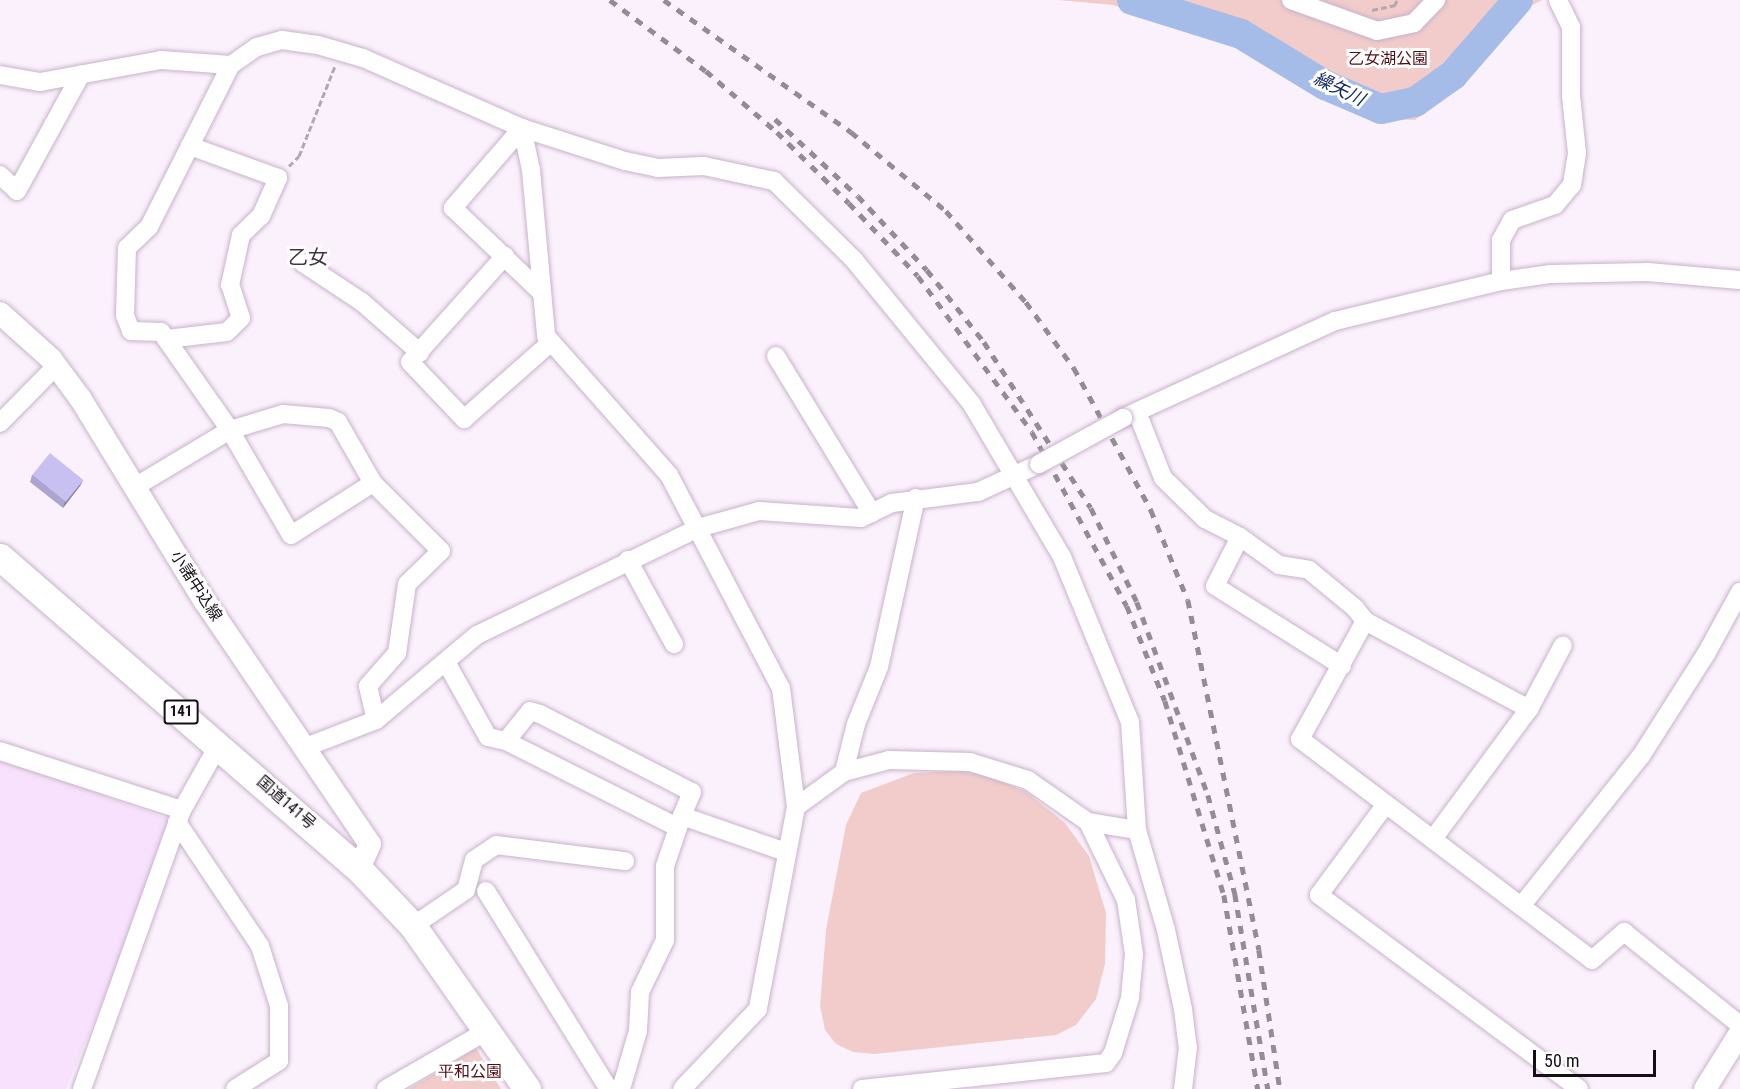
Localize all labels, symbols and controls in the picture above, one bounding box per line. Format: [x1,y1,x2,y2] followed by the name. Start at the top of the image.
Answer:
[1348,49,1428,69] park label: 乙女湖公園
[1310,67,1368,111] water label: 繰矢川
[288,245,328,269] district label: 乙女
[166,547,226,625] street label: 小諸中込線
[163,700,199,724] road number: 141
[253,772,319,834] street label: 国道141号
[1536,1038,1659,1076] scale bar
[1544,1050,1579,1071] text: 50 m
[438,1062,502,1082] park label: 平和公園

